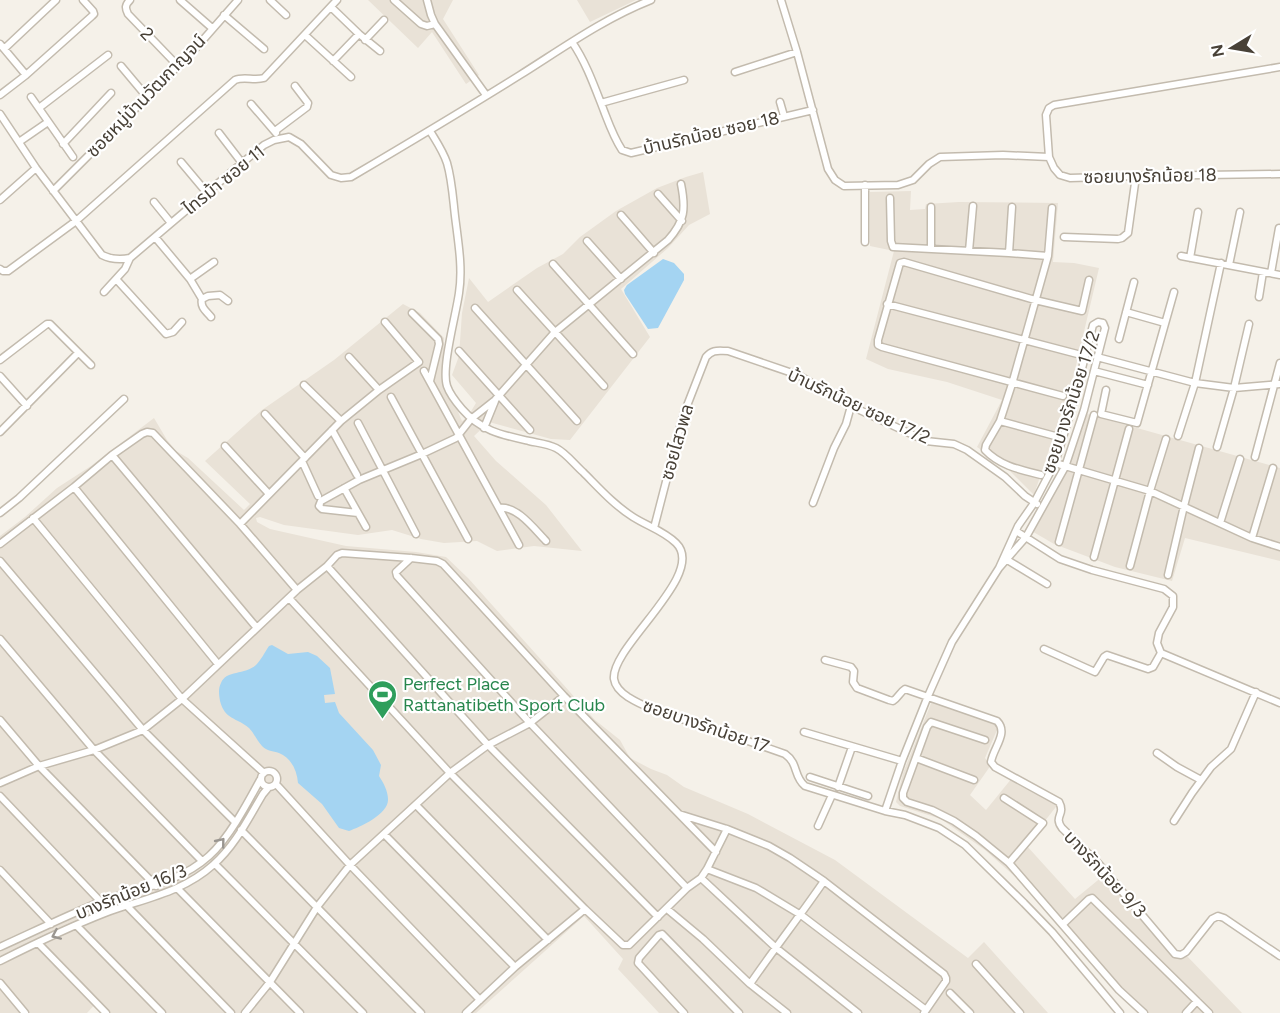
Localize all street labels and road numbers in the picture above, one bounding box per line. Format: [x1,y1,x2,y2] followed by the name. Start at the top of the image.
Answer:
[136,23,158,45] street label: 2
[82,30,211,163] street label: ซอยหมู่บ้านวัฒกาญจน์
[641,107,781,159] street label: บ้านรักน้อย ซอย 18
[178,140,269,220] street label: ไทรม้า ซอย 11
[1083,164,1217,188] street label: ซอยบางรักน้อย 18
[1037,328,1105,476] street label: ซอยบางรักน้อย 17/2
[784,363,934,449] street label: บ้านรักน้อย ซอย 17/2
[656,401,698,483] street label: ซอยไสวพล
[640,694,772,758] street label: ซอยบางรักน้อย 17
[1059,826,1151,922] street label: บางรักน้อย 9/3
[72,860,190,924] street label: บางรักน้อย 16/3

